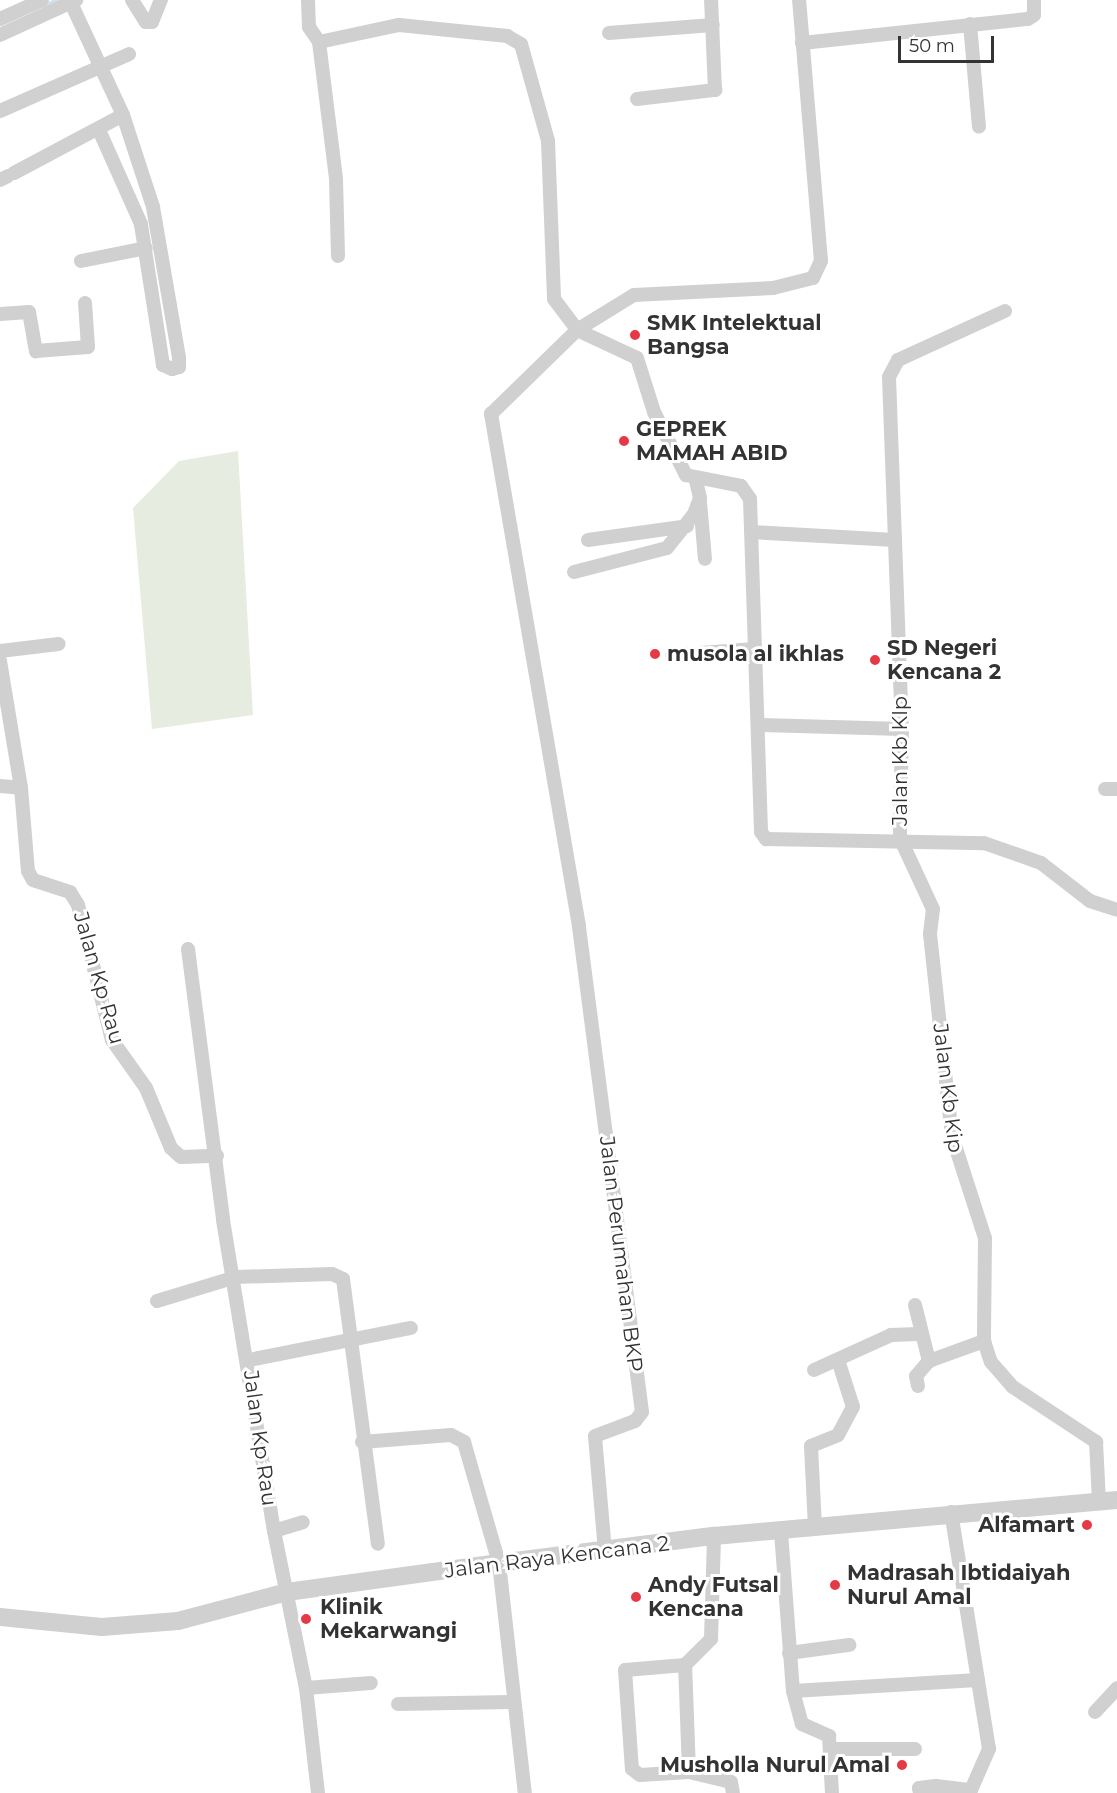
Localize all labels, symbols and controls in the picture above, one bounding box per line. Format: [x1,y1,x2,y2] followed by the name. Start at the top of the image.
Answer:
[901,24,997,62] scale bar
[909,35,955,57] text: 50 m
[647,310,822,360] place label: SMK Intelektual Bangsa
[628,328,642,342] marker: SMK Intelektual Bangsa
[636,416,788,466] place label: GEPREK MAMAH ABID
[617,434,631,448] marker: GEPREK MAMAH ABID
[887,635,1001,685] place label: SD Negeri Kencana 2
[667,641,844,667] place label: musola al ikhlas
[648,647,662,661] marker: musola al ikhlas
[868,653,882,667] marker: SD Negeri Kencana 2
[887,696,913,826] street label: Jalan Kb Klp
[68,909,130,1047] street label: Jalan Kp Rau
[928,1022,968,1154] street label: Jalan Kb Kip
[594,1135,648,1373] street label: Jalan Perumahan BKP
[238,1369,282,1507] street label: Jalan Kp Rau
[978,1512,1075,1538] place label: Alfamart
[1080,1518,1094,1532] marker: Alfamart
[443,1531,671,1583] street label: Jalan Raya Kencana 2
[847,1560,1071,1610] place label: Madrasah Ibtidaiyah Nurul Amal
[648,1572,779,1622] place label: Andy Futsal Kencana
[828,1578,842,1592] marker: Madrasah Ibtidaiyah Nurul Amal
[629,1590,643,1604] marker: Andy Futsal Kencana
[320,1594,457,1644] place label: Klinik Mekarwangi
[297,1610,315,1628] marker: Klinik Mekarwangi
[660,1752,890,1778] place label: Musholla Nurul Amal
[895,1758,909,1772] marker: Musholla Nurul Amal

